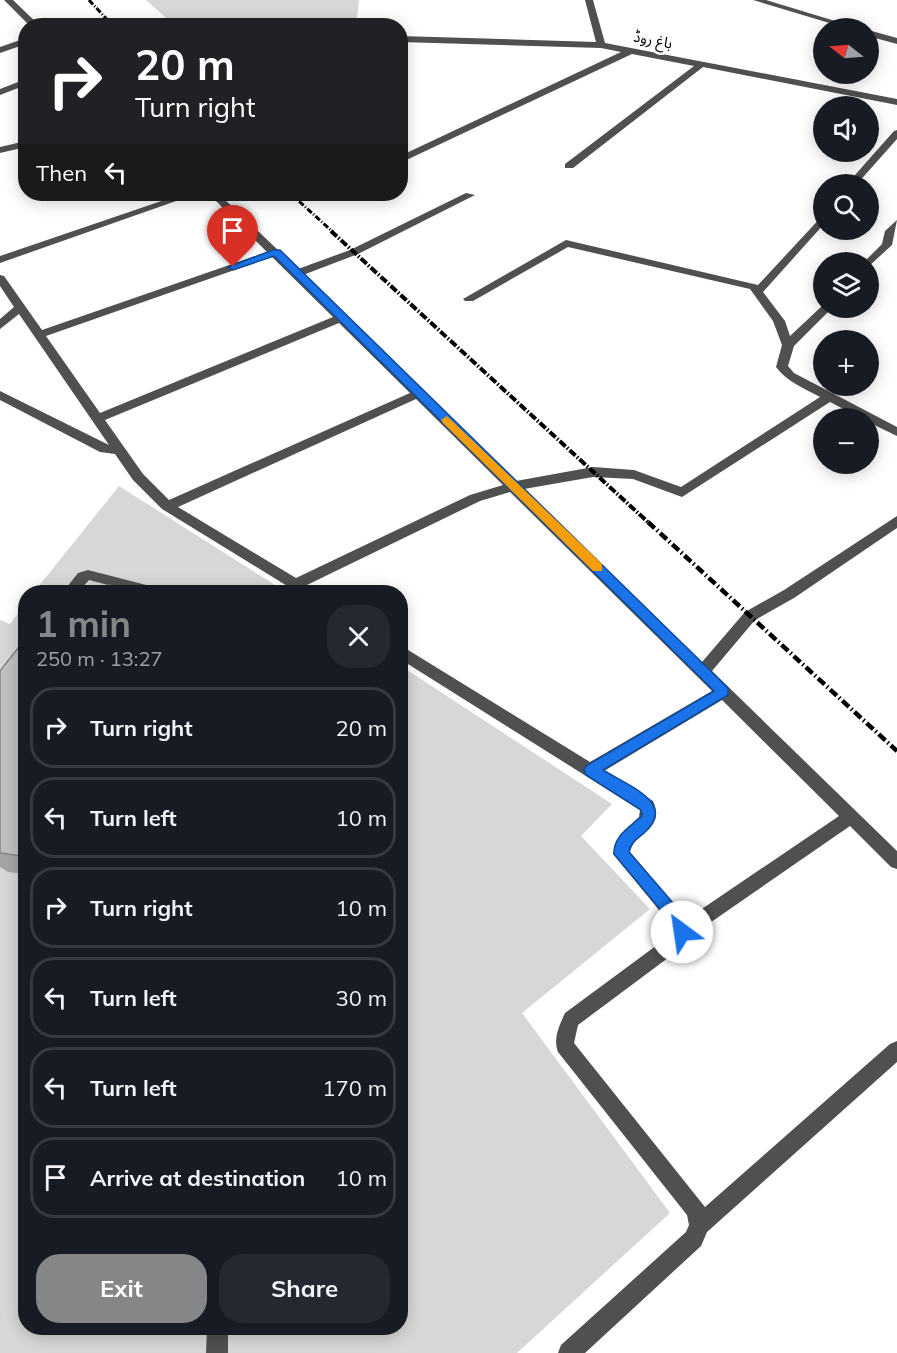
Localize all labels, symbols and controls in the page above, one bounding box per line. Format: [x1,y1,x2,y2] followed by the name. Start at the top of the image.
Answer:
[813,18,879,84] north arrow
[813,18,879,474] map controls
[631,26,674,56] street label: باغ روڈ
[135,38,235,91] text: 20 m
[36,42,114,120] icon: right
[135,90,255,124] text: Turn right
[813,96,879,162] button: sound
[99,156,132,189] icon: left
[36,159,87,187] text: Then
[813,174,879,240] button: search
[207,205,258,267] pin
[216,214,249,247] icon: arrive
[813,252,879,318] button: layers
[813,330,879,396] button: +
[813,408,879,474] button: −
[36,601,131,646] text: 1 min
[327,605,390,668] button: close
[36,646,162,671] text: 250 m · 13:27
[39,711,72,744] icon: right
[90,714,193,742] text: Turn right
[336,714,387,742] text: 20 m
[39,801,72,834] icon: left
[90,804,177,832] text: Turn left
[336,804,387,832] text: 10 m
[39,891,72,924] icon: right
[90,894,193,922] text: Turn right
[336,894,387,922] text: 10 m
[650,900,714,964] position arrow
[39,981,72,1014] icon: left
[90,984,177,1012] text: Turn left
[336,984,387,1012] text: 30 m
[39,1071,72,1104] icon: left
[90,1074,177,1102] text: Turn left
[322,1074,387,1102] text: 170 m
[39,1161,72,1194] icon: arrive
[90,1164,305,1192] text: Arrive at destination
[336,1164,387,1192] text: 10 m
[36,1254,207,1323] button: Exit
[219,1254,390,1323] button: Share

